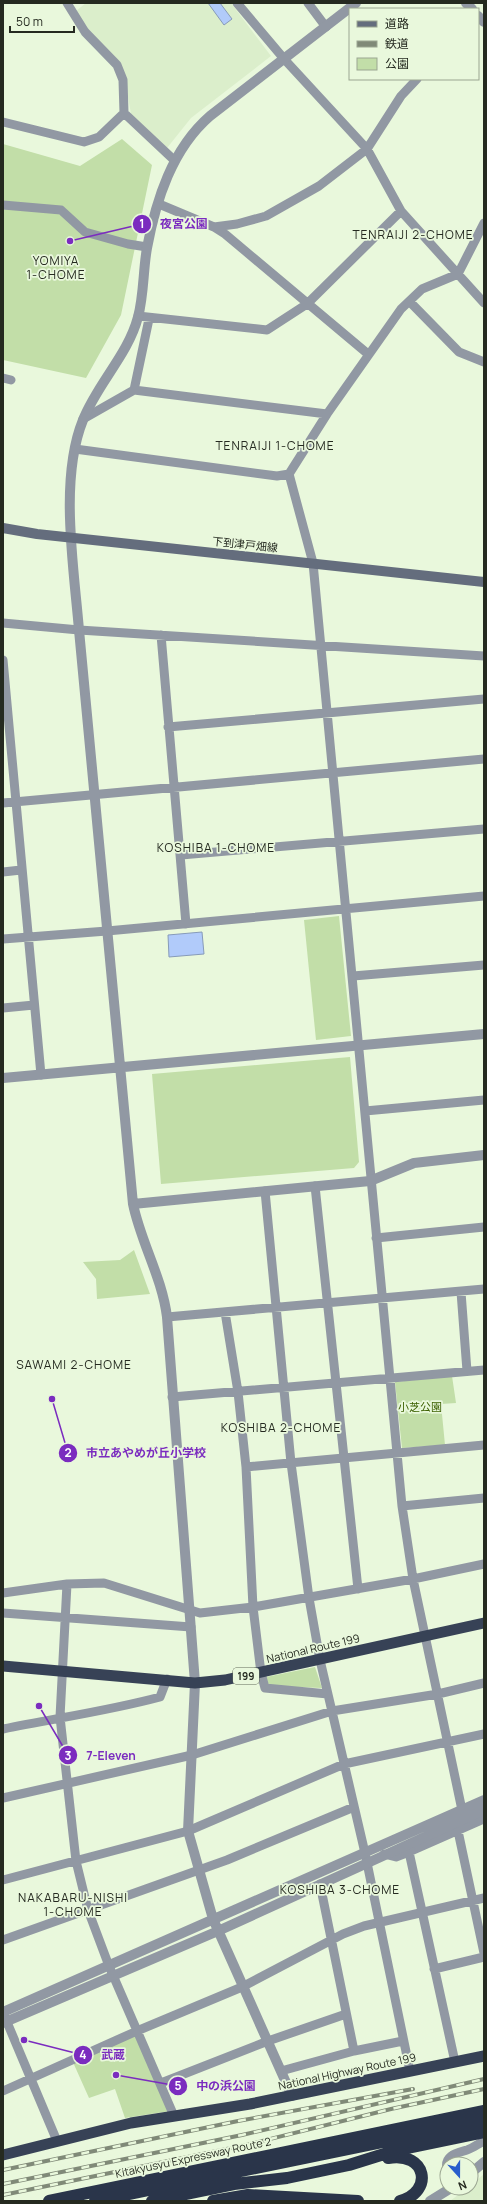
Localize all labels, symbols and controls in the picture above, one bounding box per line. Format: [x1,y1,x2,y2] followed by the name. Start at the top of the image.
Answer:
[10,8,74,34] scale bar
[349,8,479,80] legend
[16,13,43,30] text: 50 m
[385,15,409,32] text: 道路
[385,35,409,52] text: 鉄道
[385,55,409,72] text: 公園
[132,212,216,236] callout: 夜宮公園
[139,215,145,232] text: 1
[160,215,208,232] text: 夜宮公園
[352,226,474,243] district label: TENRAIJI 2-CHOME
[26,252,86,283] district label: YOMIYA 1-CHOME
[215,437,335,454] district label: TENRAIJI 1-CHOME
[211,533,279,555] street label: 下到津戸畑線
[157,839,275,856] district label: KOSHIBA 1-CHOME
[16,1356,132,1373] district label: SAWAMI 2-CHOME
[398,1399,442,1414] park label: 小芝公園
[221,1419,341,1436] district label: KOSHIBA 2-CHOME
[58,1441,214,1465] callout: 市立あやめが丘小学校
[64,1444,72,1461] text: 2
[86,1444,206,1461] text: 市立あやめが丘小学校
[265,1630,361,1666] street label: National Route 199
[233,1668,259,1684] road number: 199
[58,1743,144,1767] callout: 7-Eleven
[65,1747,72,1764] text: 3
[86,1747,136,1764] text: 7-Eleven
[280,1881,400,1898] district label: KOSHIBA 3-CHOME
[18,1889,128,1920] district label: NAKABARU-NISHI 1-CHOME
[73,2043,133,2067] callout: 武蔵
[79,2046,87,2063] text: 4
[101,2046,125,2063] text: 武蔵
[277,2049,417,2093] street label: National Highway Route 199
[168,2074,264,2098] callout: 中の浜公園
[174,2077,182,2094] text: 5
[196,2077,256,2094] text: 中の浜公園
[114,2133,272,2181] street label: Kitakyusyu Expressway Route 2
[439,2156,479,2196] north arrow
[456,2177,469,2194] text: N

